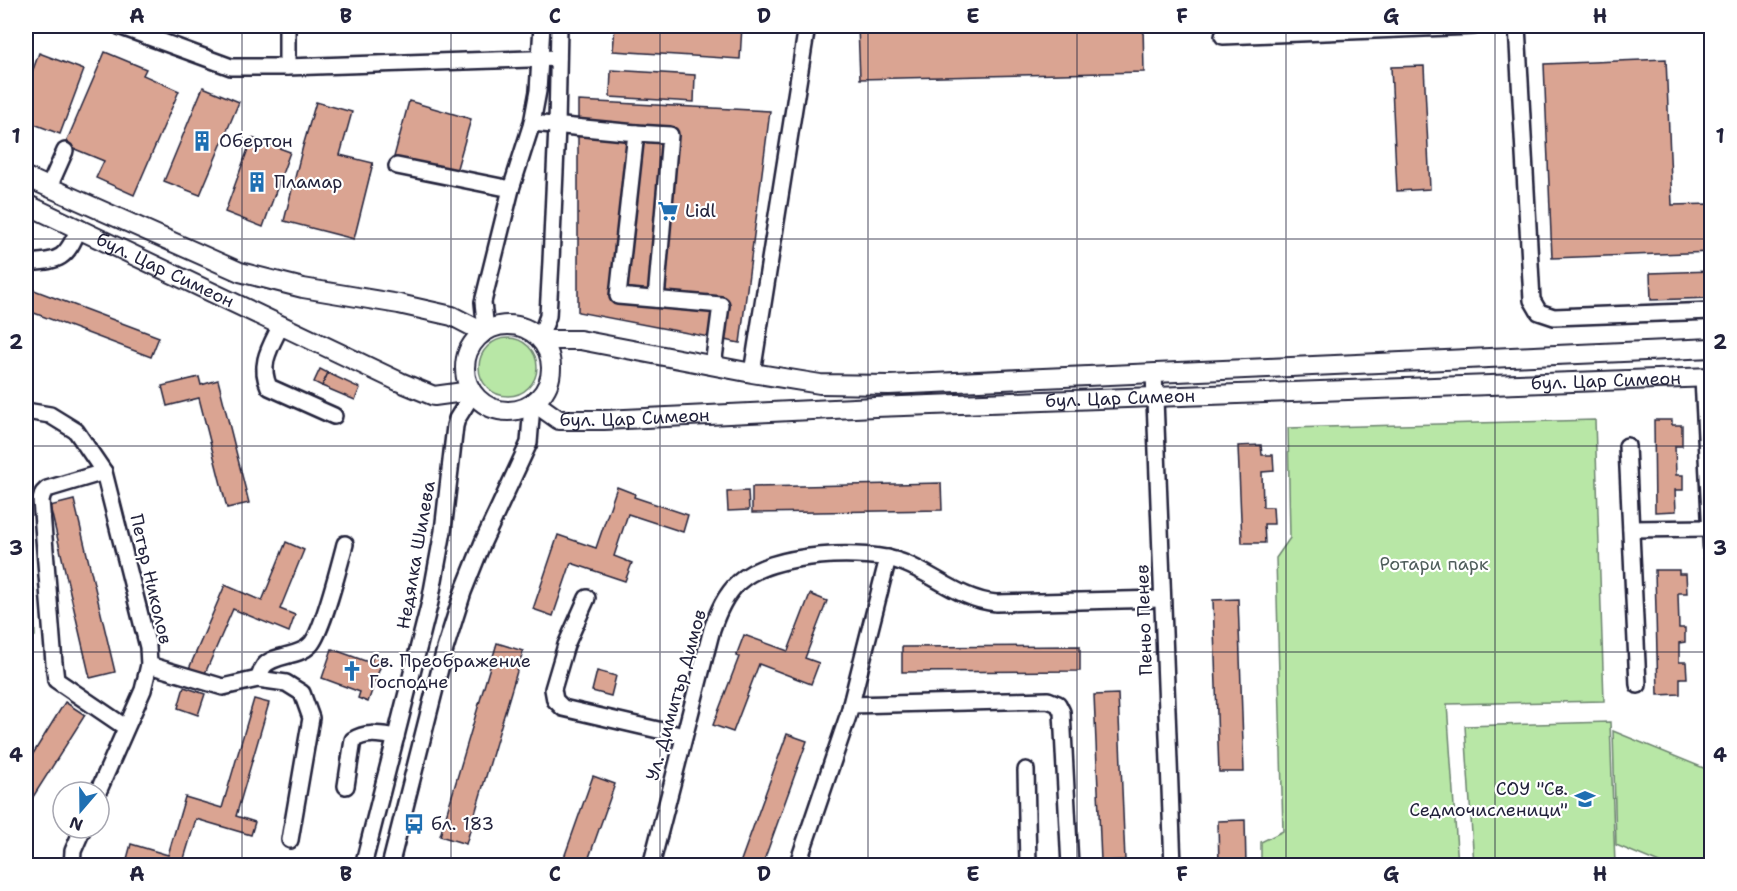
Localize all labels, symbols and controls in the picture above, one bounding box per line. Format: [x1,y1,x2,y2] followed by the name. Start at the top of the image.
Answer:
[129,3,145,29] text: A
[340,3,352,29] text: B
[549,3,561,29] text: C
[757,3,771,29] text: D
[966,3,980,29] text: E
[1176,3,1188,29] text: F
[1383,3,1399,29] text: G
[1593,3,1607,29] text: H
[11,123,21,149] text: 1
[1715,123,1725,149] text: 1
[190,129,214,153] building icon: Обертон
[219,129,293,153] place label: Обертон
[245,170,269,194] building icon: Пламар
[274,170,342,194] place label: Пламар
[656,199,680,223] supermarket icon: Lidl
[685,199,717,223] place label: Lidl
[92,227,238,313] street label: бул. Цар Симеон
[9,329,23,355] text: 2
[1713,329,1727,355] text: 2
[1530,366,1681,395] street label: бул. Цар Симеон
[1045,384,1196,413] street label: бул. Цар Симеон
[559,403,710,432] street label: бул. Цар Симеон
[391,479,441,631] street label: Недялка Шилева
[124,512,178,646] street label: Петър Николов
[9,535,23,561] text: 3
[1713,535,1727,561] text: 3
[1380,552,1489,576] park label: Ротари парк
[1130,564,1158,676] street label: Пеньо Пенев
[640,607,712,783] street label: Ул. Димитър Димов
[369,649,531,694] place label: Св. Преображение Господне
[340,659,364,683] church icon: Св. Преображение Господне
[9,742,23,768] text: 4
[1713,742,1727,768] text: 4
[1409,777,1568,822] place label: СОУ "Св. Седмочисленици"
[51,780,111,840] north arrow
[1573,787,1597,811] school or university icon: СОУ "Св. Седмочисленици"
[66,812,86,836] text: N
[402,812,426,836] bus stop icon: бл. 183
[431,812,494,836] place label: бл. 183
[129,861,145,887] text: A
[340,861,352,887] text: B
[549,861,561,887] text: C
[757,861,771,887] text: D
[966,861,980,887] text: E
[1176,861,1188,887] text: F
[1383,861,1399,887] text: G
[1593,861,1607,887] text: H

